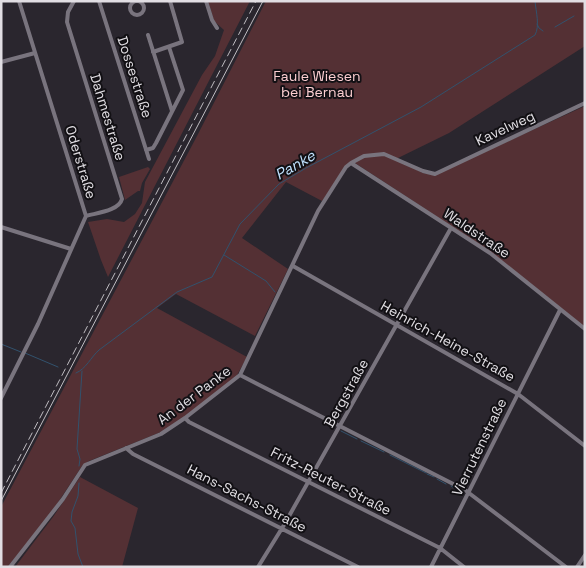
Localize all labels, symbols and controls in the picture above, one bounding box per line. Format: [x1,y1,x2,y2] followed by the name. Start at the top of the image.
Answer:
[113,34,157,120] street label: Dossestraße
[273,67,361,101] park label: Faule Wiesen bei Bernau
[86,71,130,163] street label: Dahmestraße
[472,106,538,150] street label: Kavelweg
[61,123,101,201] street label: Oderstraße
[271,145,319,184] water label: Panke
[440,204,514,262] street label: Waldstraße
[378,297,518,385] street label: Heinrich-Heine-Straße
[320,356,372,430] street label: Bergstraße
[154,361,234,429] street label: An der Panke
[448,395,510,499] street label: Vierrutenstraße
[268,443,394,519] street label: Fritz-Reuter-Straße
[184,460,310,536] street label: Hans-Sachs-Straße

